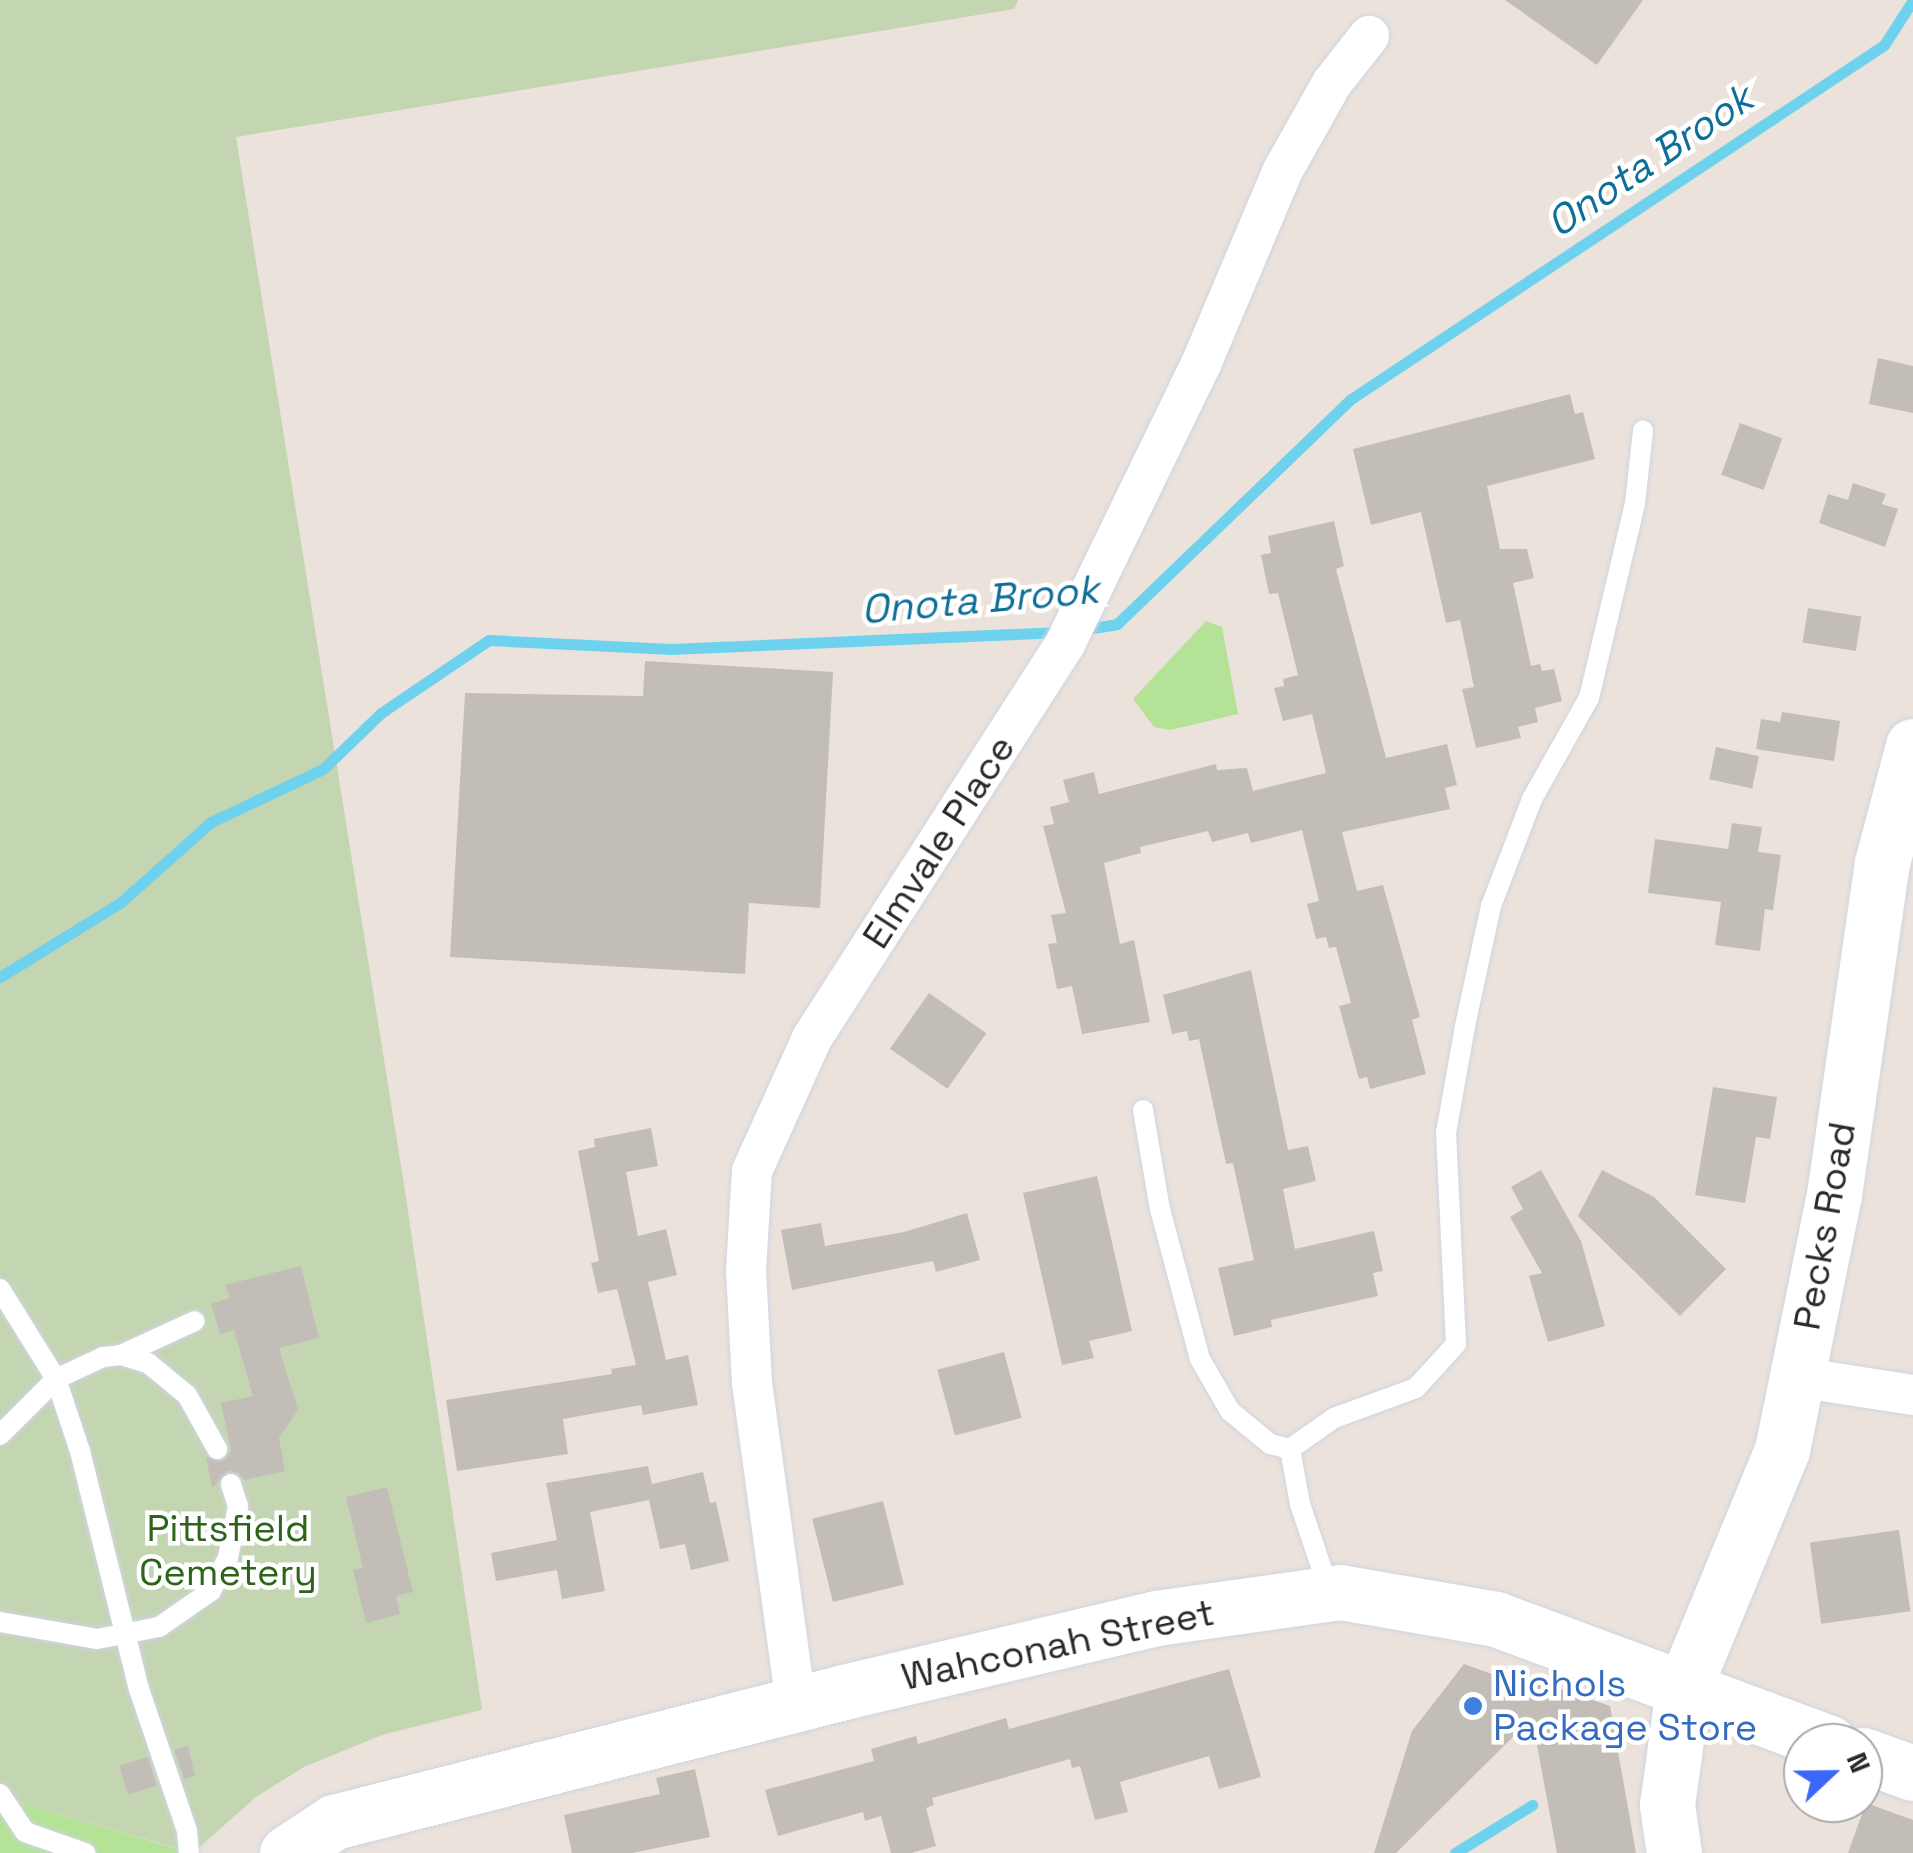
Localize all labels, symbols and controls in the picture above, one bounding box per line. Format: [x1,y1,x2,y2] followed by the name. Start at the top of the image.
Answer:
[1538,74,1762,248] water label: Onota Brook
[859,566,1101,634] water label: Onota Brook
[853,727,1025,957] street label: Elmvale Place
[1784,1118,1866,1334] street label: Pecks Road
[139,1506,317,1596] park label: Pittsfield Cemetery
[897,1590,1219,1700] street label: Wahconah Street
[1493,1661,1757,1750] place label: Nichols Package Store
[1462,1695,1484,1717] marker: Nichols Package Store
[1783,1723,1883,1823] north arrow
[1839,1747,1879,1778] text: N

